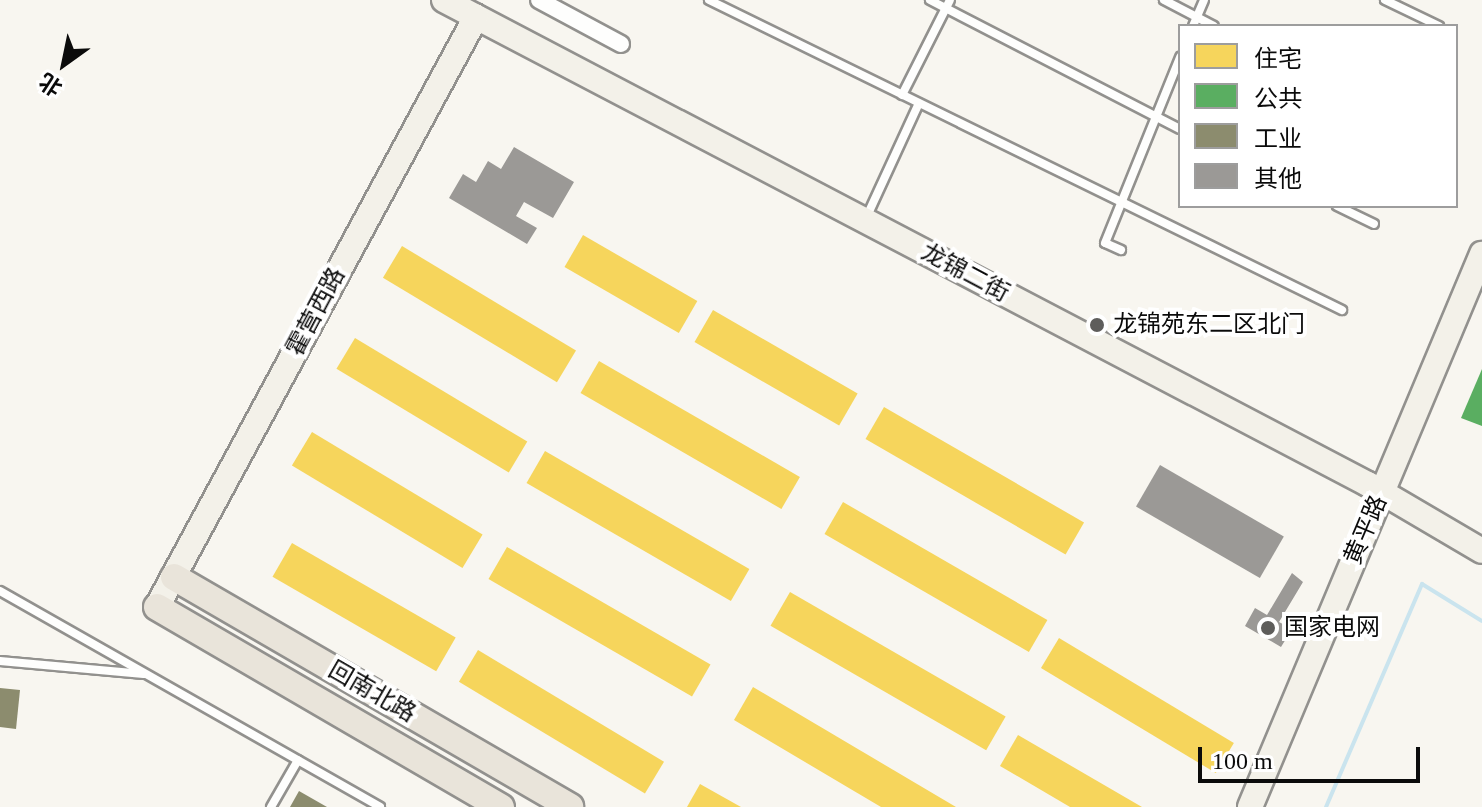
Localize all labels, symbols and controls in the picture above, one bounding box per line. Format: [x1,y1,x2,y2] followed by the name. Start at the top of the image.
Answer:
[24,24,104,104] north arrow
[1178,24,1458,208] legend
[1254,46,1302,72] text: 住宅
[35,68,67,101] text: 北
[1254,86,1302,112] text: 公共
[1254,126,1302,152] text: 工业
[1254,166,1302,192] text: 其他
[916,238,1014,308] street label: 龙锦二街
[281,263,351,361] street label: 霍营西路
[1113,311,1305,339] place label: 龙锦苑东二区北门
[1088,316,1106,334] marker: 龙锦苑东二区北门
[1339,491,1393,569] street label: 黄平路
[1284,614,1380,642] place label: 国家电网
[1259,619,1277,637] marker: 国家电网
[323,656,421,728] street label: 回南北路
[1202,731,1424,781] scale bar
[1212,748,1273,774] text: 100 m

